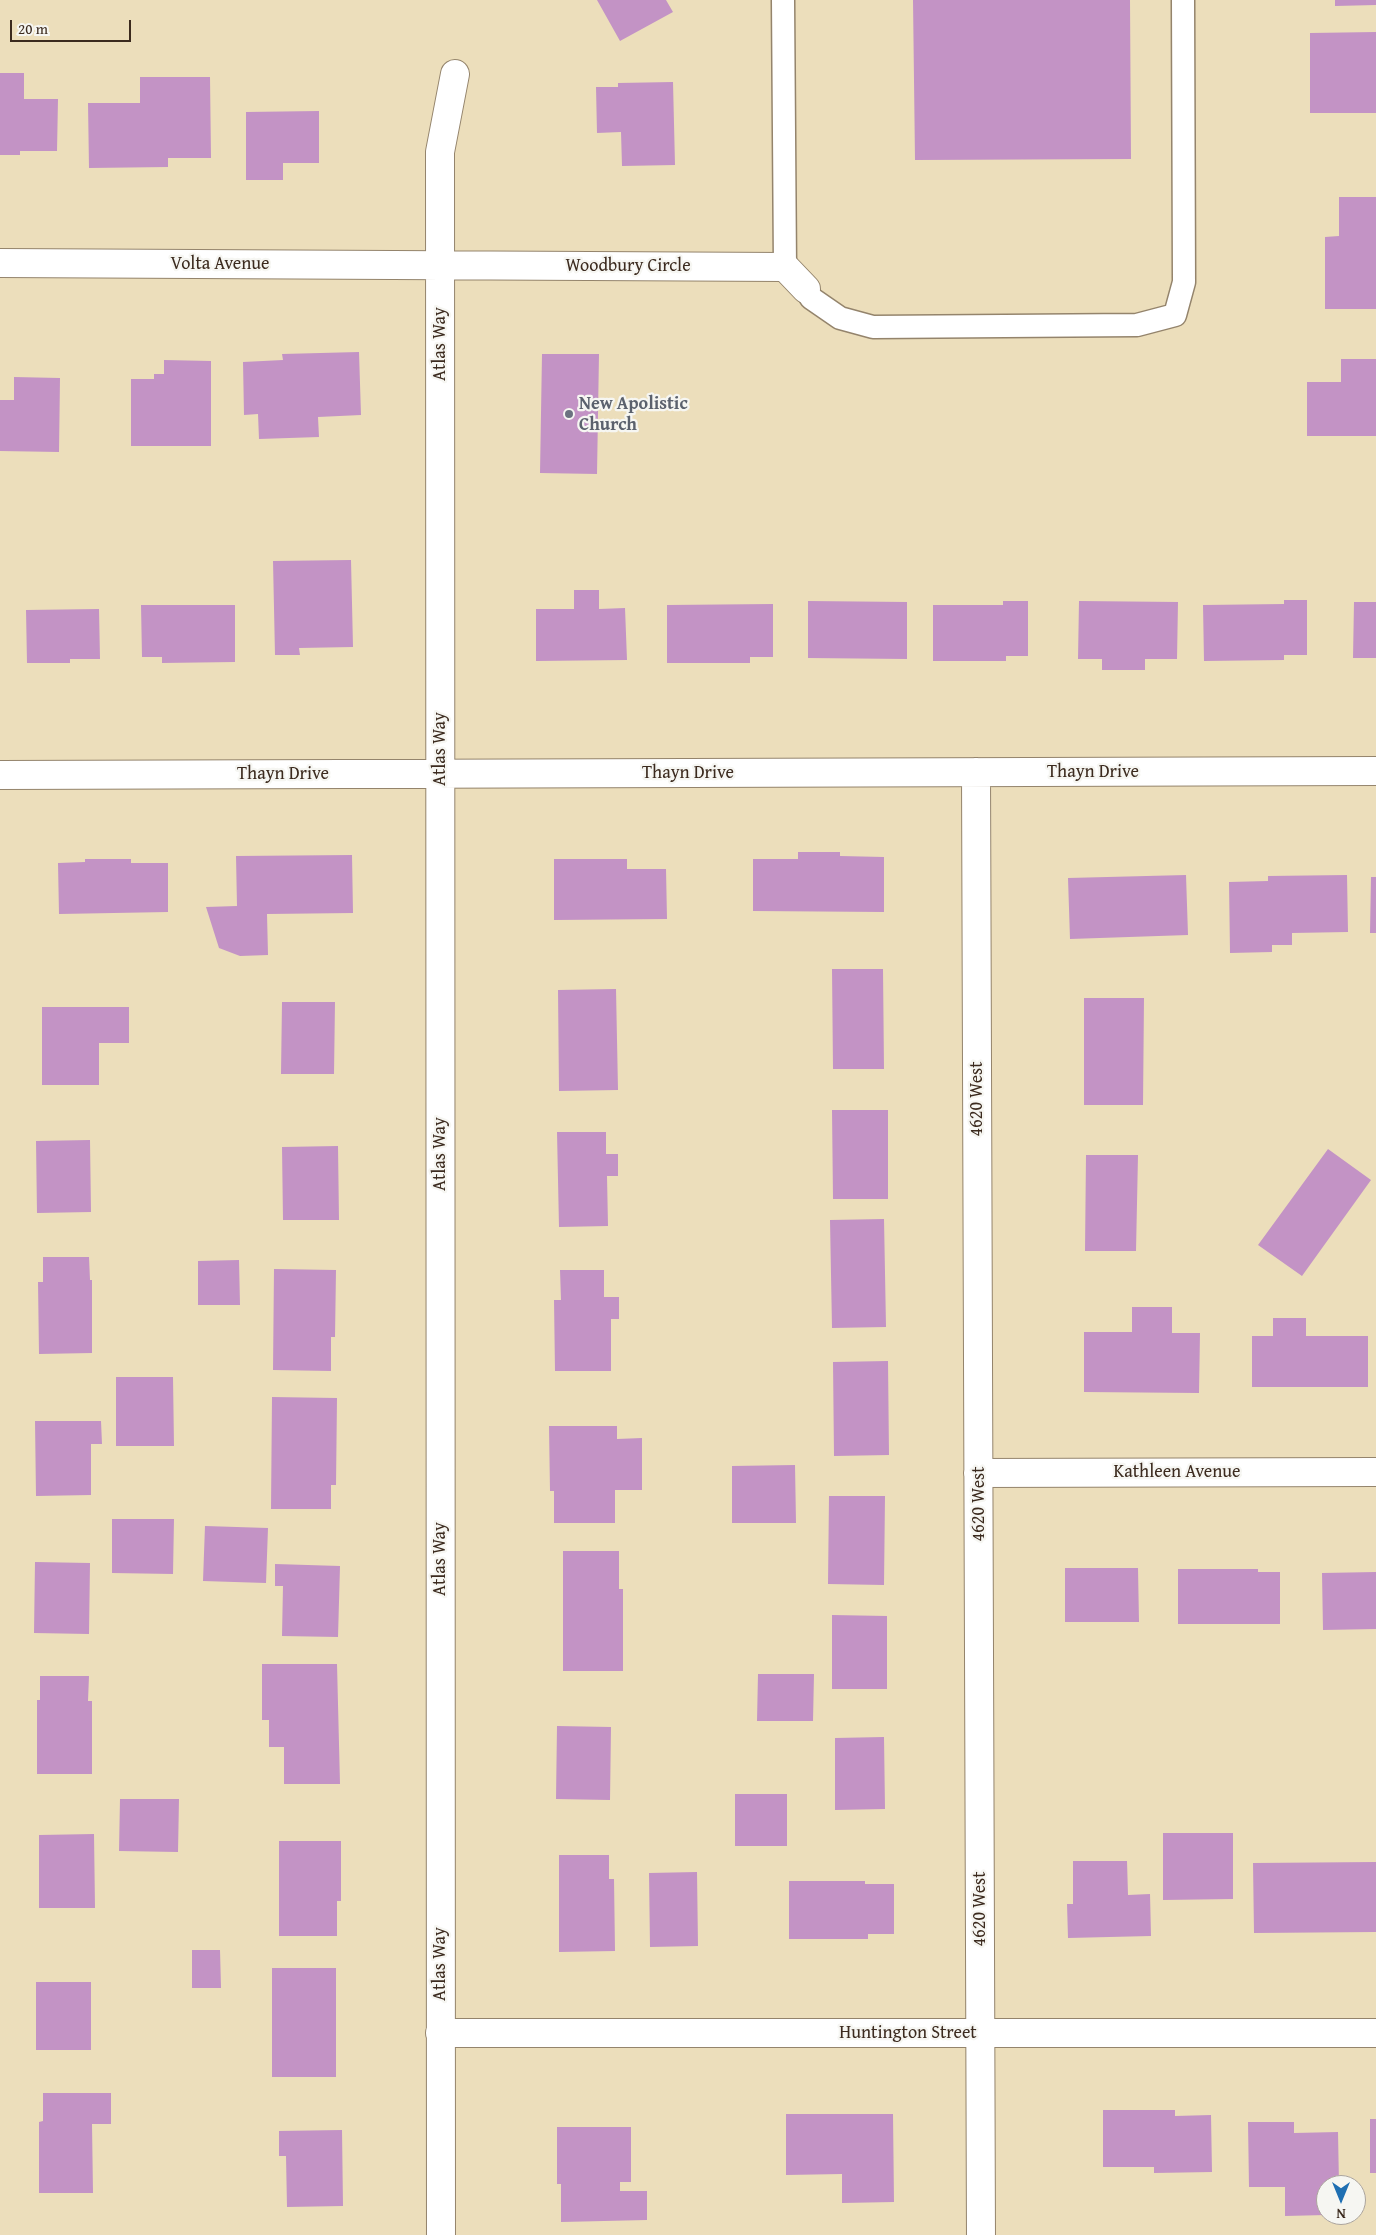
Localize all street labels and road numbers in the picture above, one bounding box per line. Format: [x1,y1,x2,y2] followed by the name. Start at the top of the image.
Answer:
[170,253,270,275] street label: Volta Avenue
[565,255,691,277] street label: Woodbury Circle
[429,307,451,381] street label: Atlas Way
[429,712,451,786] street label: Atlas Way
[1047,761,1139,783] street label: Thayn Drive
[642,762,734,784] street label: Thayn Drive
[237,763,329,785] street label: Thayn Drive
[966,1061,988,1137] street label: 4620 West
[429,1117,451,1191] street label: Atlas Way
[1114,1461,1240,1483] street label: Kathleen Avenue
[968,1466,990,1542] street label: 4620 West
[429,1522,451,1596] street label: Atlas Way
[969,1871,991,1947] street label: 4620 West
[429,1927,451,2001] street label: Atlas Way
[839,2022,977,2044] street label: Huntington Street

